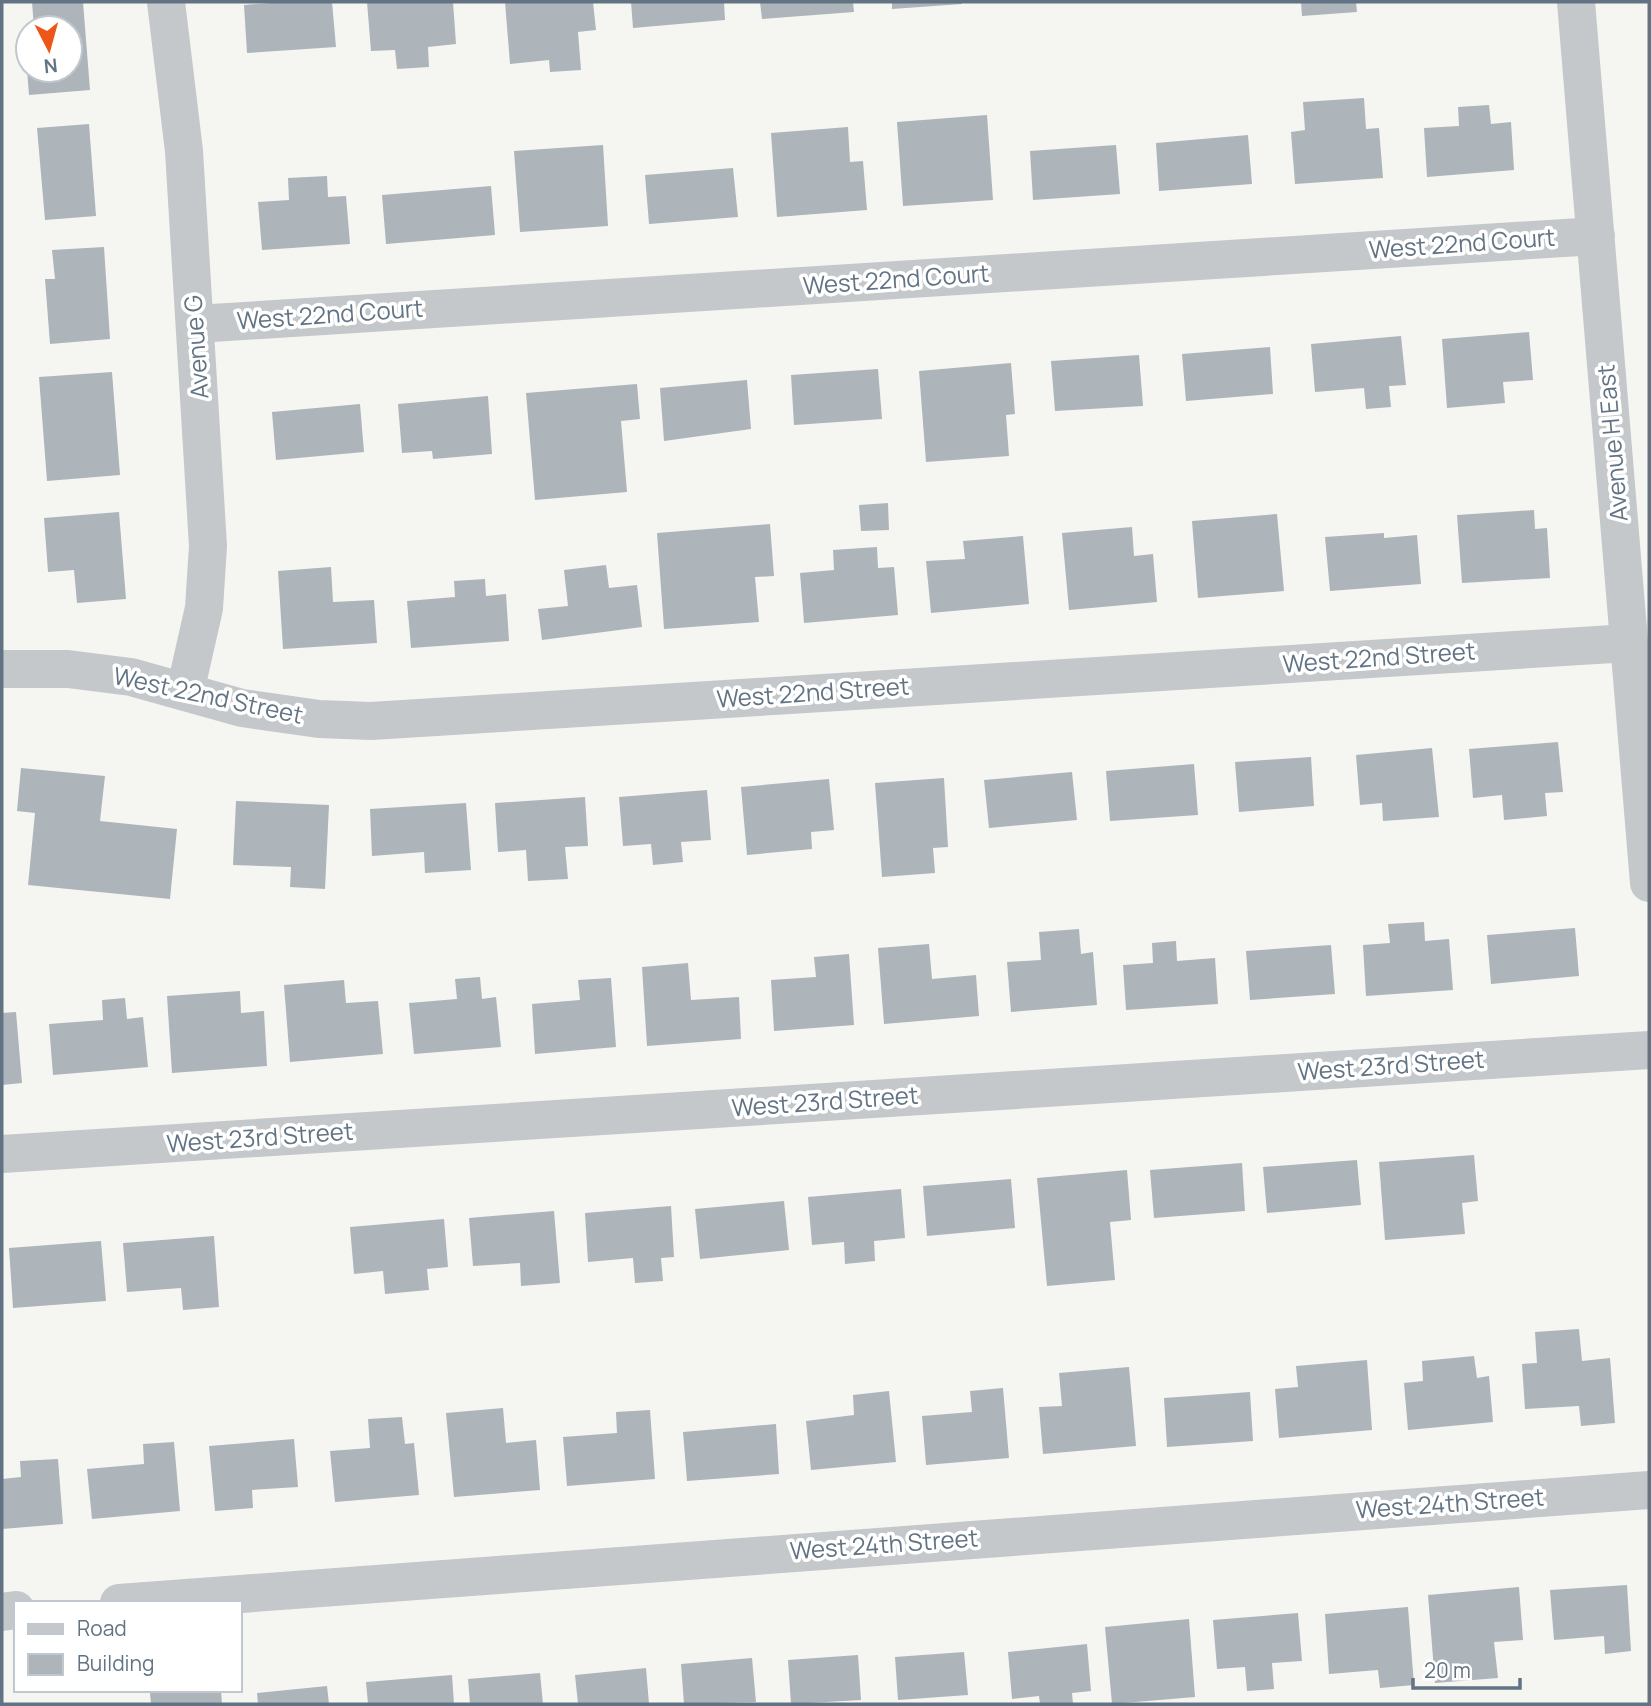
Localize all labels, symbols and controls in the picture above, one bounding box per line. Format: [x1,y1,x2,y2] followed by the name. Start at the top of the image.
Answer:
[14,14,84,84] north arrow
[43,52,59,80] text: N
[1368,220,1556,265] street label: West 22nd Court
[802,256,990,301] street label: West 22nd Court
[236,291,424,336] street label: West 22nd Court
[175,294,216,400] street label: Avenue G
[1588,363,1635,523] street label: Avenue H East
[1281,633,1476,680] street label: West 22nd Street
[110,658,306,731] street label: West 22nd Street
[715,668,910,715] street label: West 22nd Street
[1297,1042,1485,1087] street label: West 23rd Street
[731,1078,919,1123] street label: West 23rd Street
[166,1114,354,1159] street label: West 23rd Street
[1355,1479,1545,1526] street label: West 24th Street
[789,1520,979,1567] street label: West 24th Street
[14,1601,242,1692] legend
[77,1614,127,1642] text: Road
[1413,1646,1520,1690] scale bar
[77,1649,154,1677] text: Building
[1424,1656,1471,1684] text: 20 m

